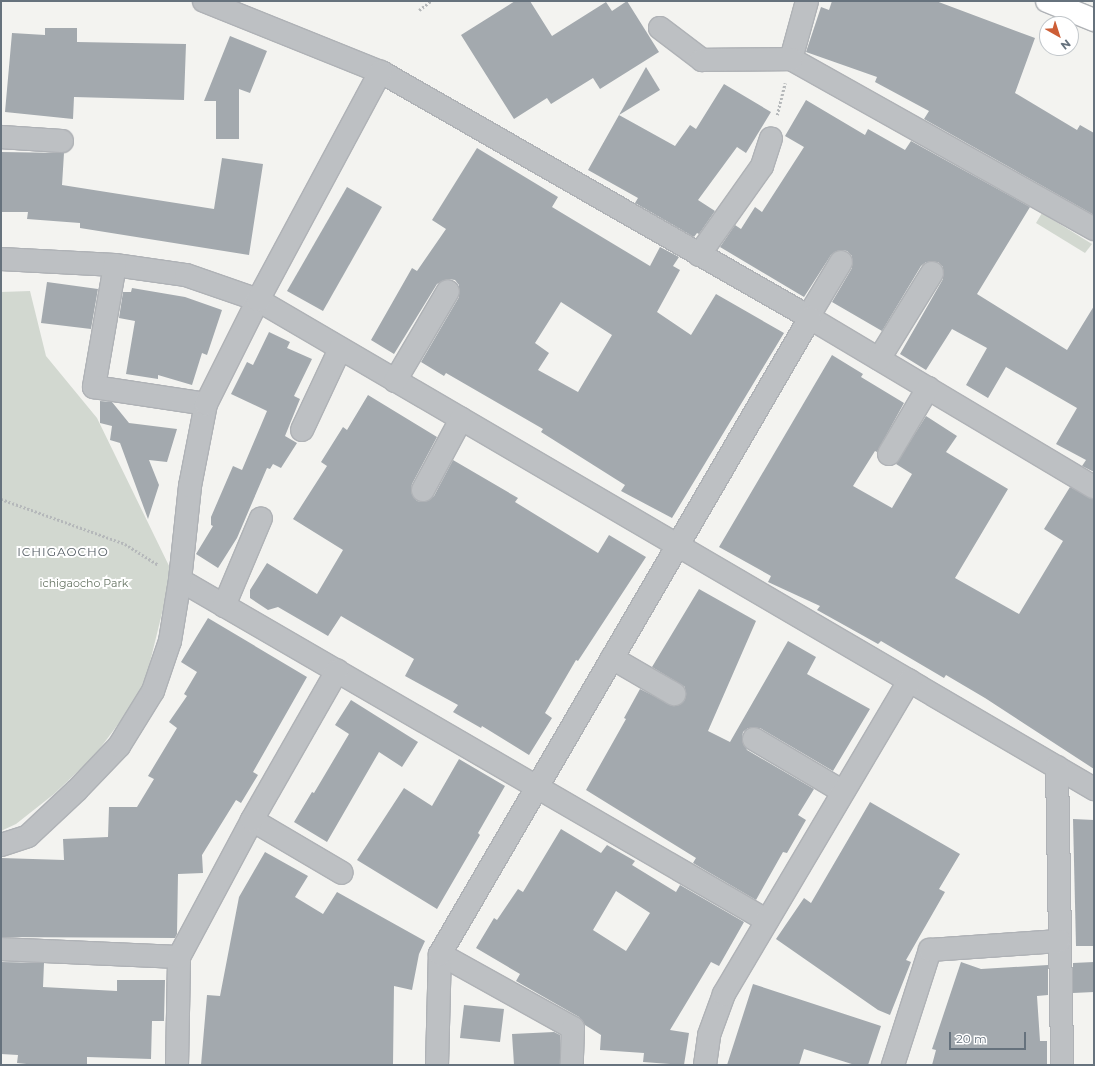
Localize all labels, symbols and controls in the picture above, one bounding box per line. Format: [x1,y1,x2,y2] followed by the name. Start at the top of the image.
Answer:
[1039,16,1079,56] north arrow
[1058,36,1074,53] text: N
[17,545,109,559] district label: ICHIGAOCHO
[40,576,128,590] park label: ichigaocho Park
[951,1024,1028,1050] scale bar
[956,1031,987,1046] text: 20 m

